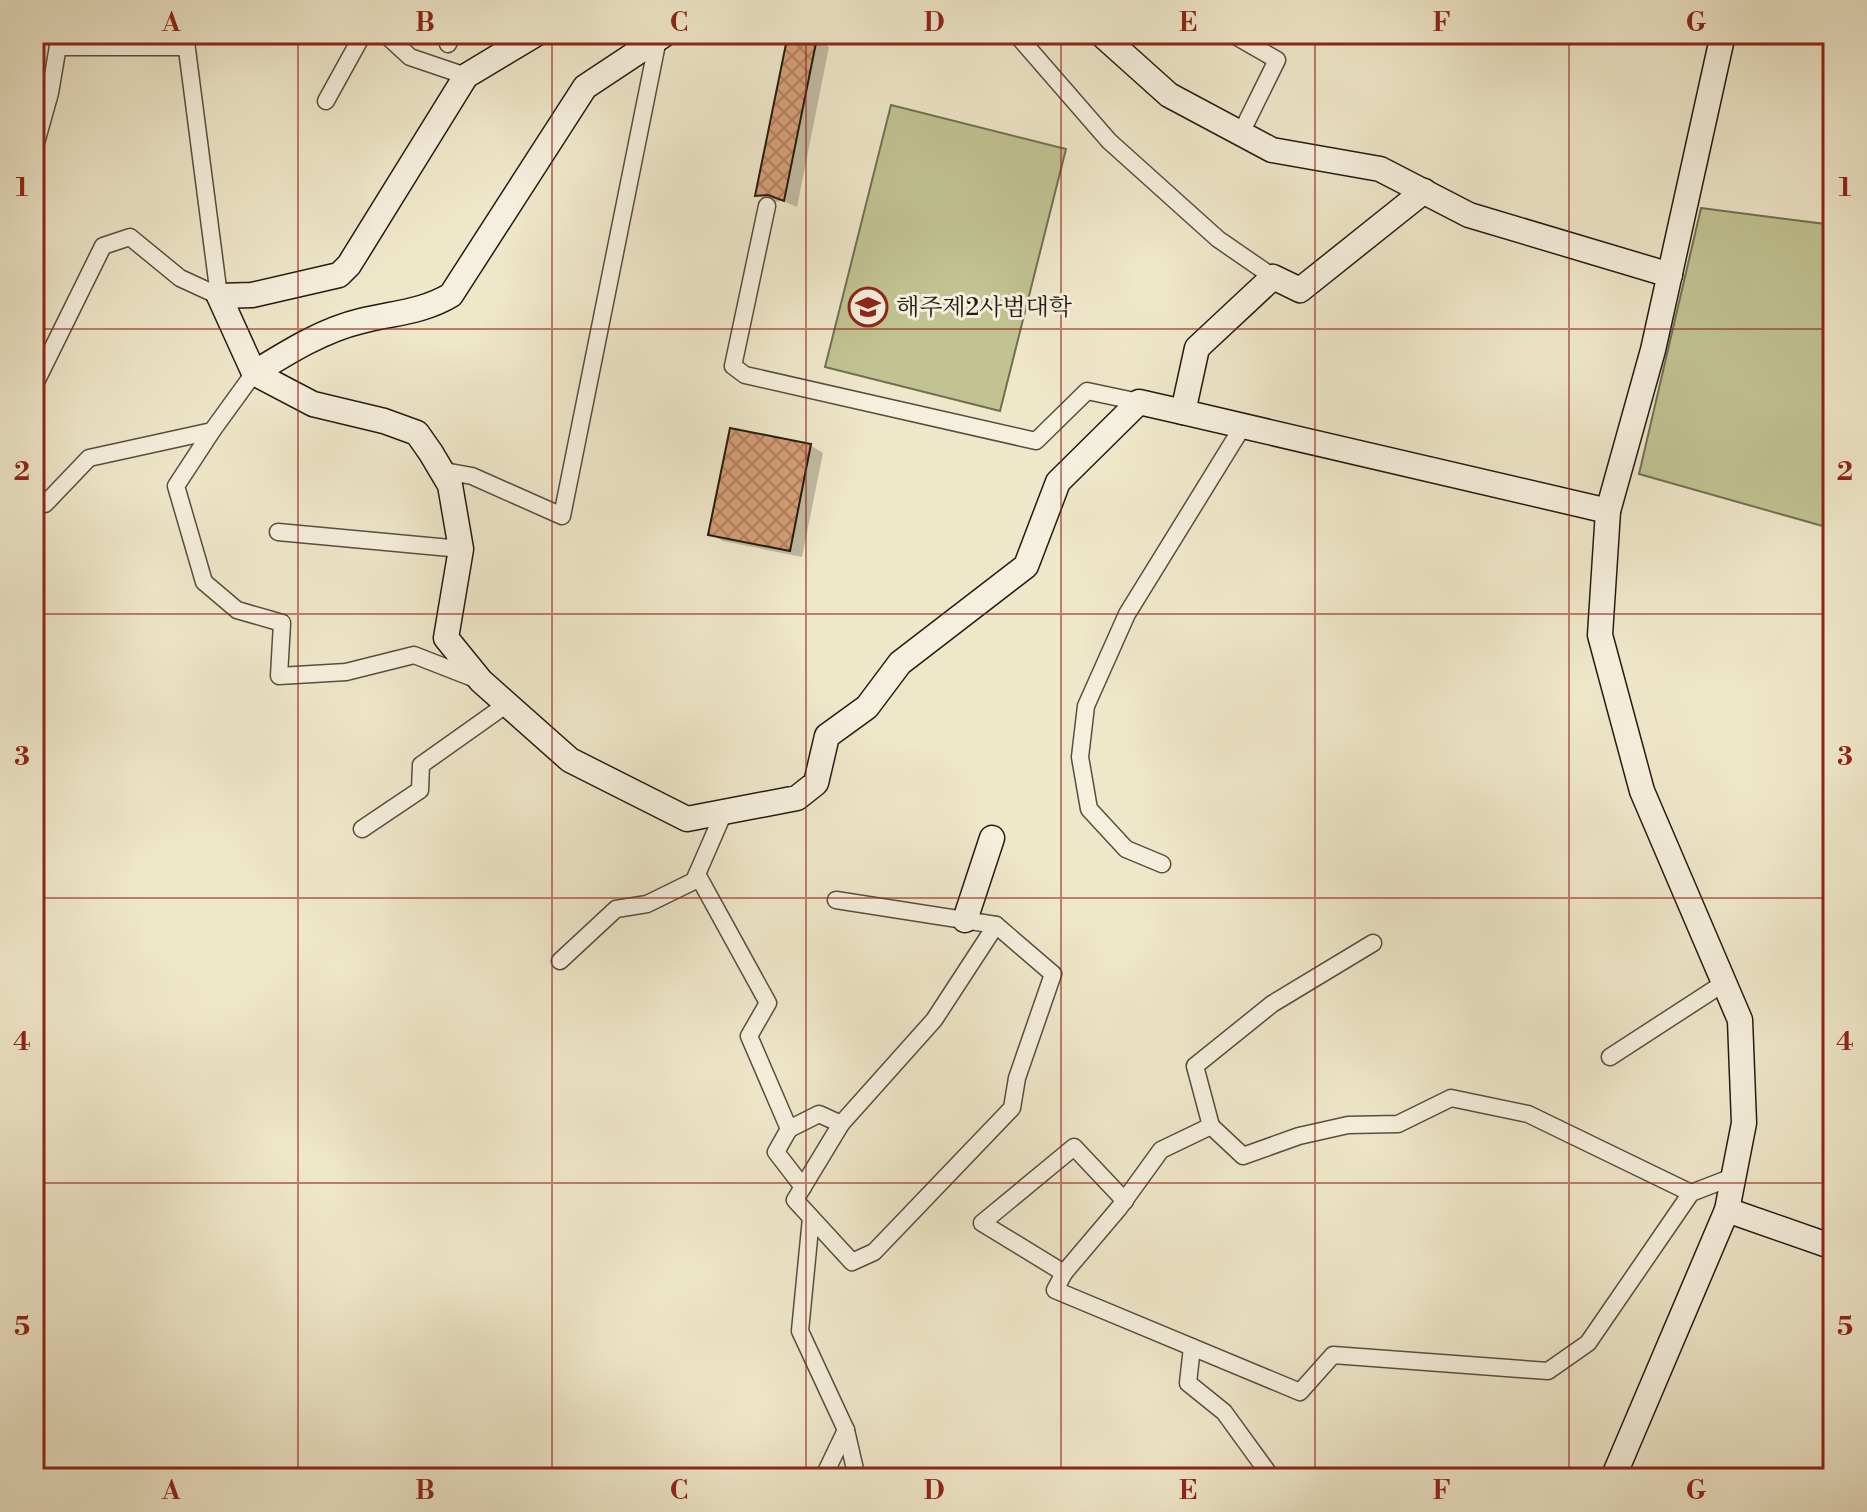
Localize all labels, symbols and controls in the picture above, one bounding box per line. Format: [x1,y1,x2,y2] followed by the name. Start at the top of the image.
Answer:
[161,7,181,39] text: A
[415,7,435,39] text: B
[670,7,688,39] text: C
[924,7,944,39] text: D
[1179,7,1197,39] text: E
[1433,7,1451,39] text: F
[1686,7,1707,39] text: G
[16,172,29,204] text: 1
[1839,172,1852,204] text: 1
[847,286,889,328] school or university icon: 해주제2사범대학
[896,293,1073,323] place label: 해주제2사범대학
[14,456,30,488] text: 2
[1837,456,1853,488] text: 2
[14,741,30,773] text: 3
[1837,741,1853,773] text: 3
[13,1026,31,1058] text: 4
[1836,1026,1854,1058] text: 4
[14,1311,30,1343] text: 5
[1837,1311,1853,1343] text: 5
[161,1475,181,1507] text: A
[415,1475,435,1507] text: B
[670,1475,688,1507] text: C
[924,1475,944,1507] text: D
[1179,1475,1197,1507] text: E
[1433,1475,1451,1507] text: F
[1686,1475,1707,1507] text: G

